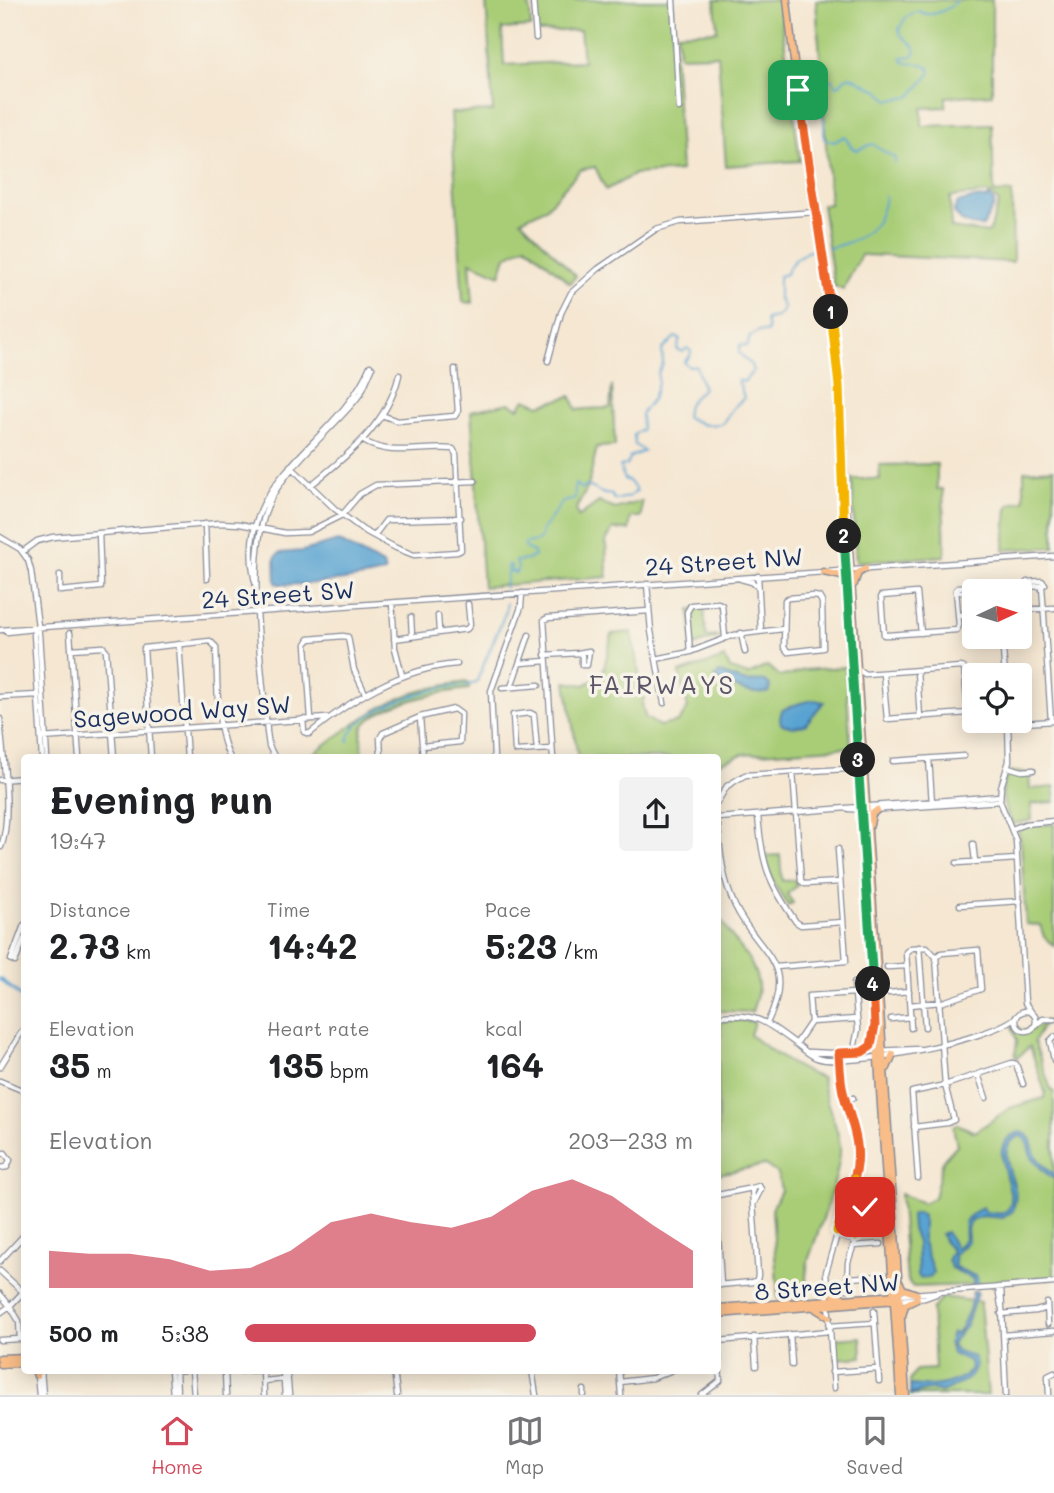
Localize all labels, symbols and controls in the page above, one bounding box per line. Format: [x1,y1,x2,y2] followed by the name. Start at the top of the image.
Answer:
[768,60,828,120] pin
[779,71,817,109] icon: arrive
[814,294,848,330] pin: 1
[826,299,835,324] text: 1
[826,518,862,554] pin: 2
[838,523,849,548] text: 2
[644,540,804,582] street label: 24 Street NW
[200,573,356,615] street label: 24 Street SW
[962,579,1032,649] north arrow
[962,579,1032,733] map controls
[962,663,1032,733] button: locate
[589,667,735,701] district label: FAIRWAYS
[72,688,292,734] street label: Sagewood Way SW
[840,742,876,778] pin: 3
[852,747,863,772] text: 3
[49,774,273,824] text: Evening run
[619,777,693,851] button: share
[49,825,106,855] text: 19:47
[49,897,131,922] text: Distance
[267,897,310,922] text: Time
[485,897,531,922] text: Pace
[49,922,120,968] text: 2.73
[267,922,358,968] text: 14:42
[485,922,557,968] text: 5:23
[120,939,151,964] text: km
[557,939,598,964] text: /km
[856,967,890,1002] pin: 4
[866,971,879,996] text: 4
[49,1016,134,1041] text: Elevation
[267,1016,370,1041] text: Heart rate
[485,1016,523,1041] text: kcal
[49,1041,90,1087] text: 35
[267,1041,324,1087] text: 135
[485,1041,544,1087] text: 164
[90,1058,112,1083] text: m
[324,1058,369,1083] text: bpm
[49,1125,152,1155] text: Elevation
[568,1125,693,1155] text: 203–233 m
[835,1177,895,1237] pin
[846,1188,884,1226] icon: check
[754,1265,900,1307] street label: 8 Street NW
[49,1318,119,1348] text: 500 m
[161,1318,209,1348] text: 5:38
[151,1412,203,1479] tab: Home
[505,1412,544,1479] tab: Map
[846,1412,903,1479] tab: Saved

